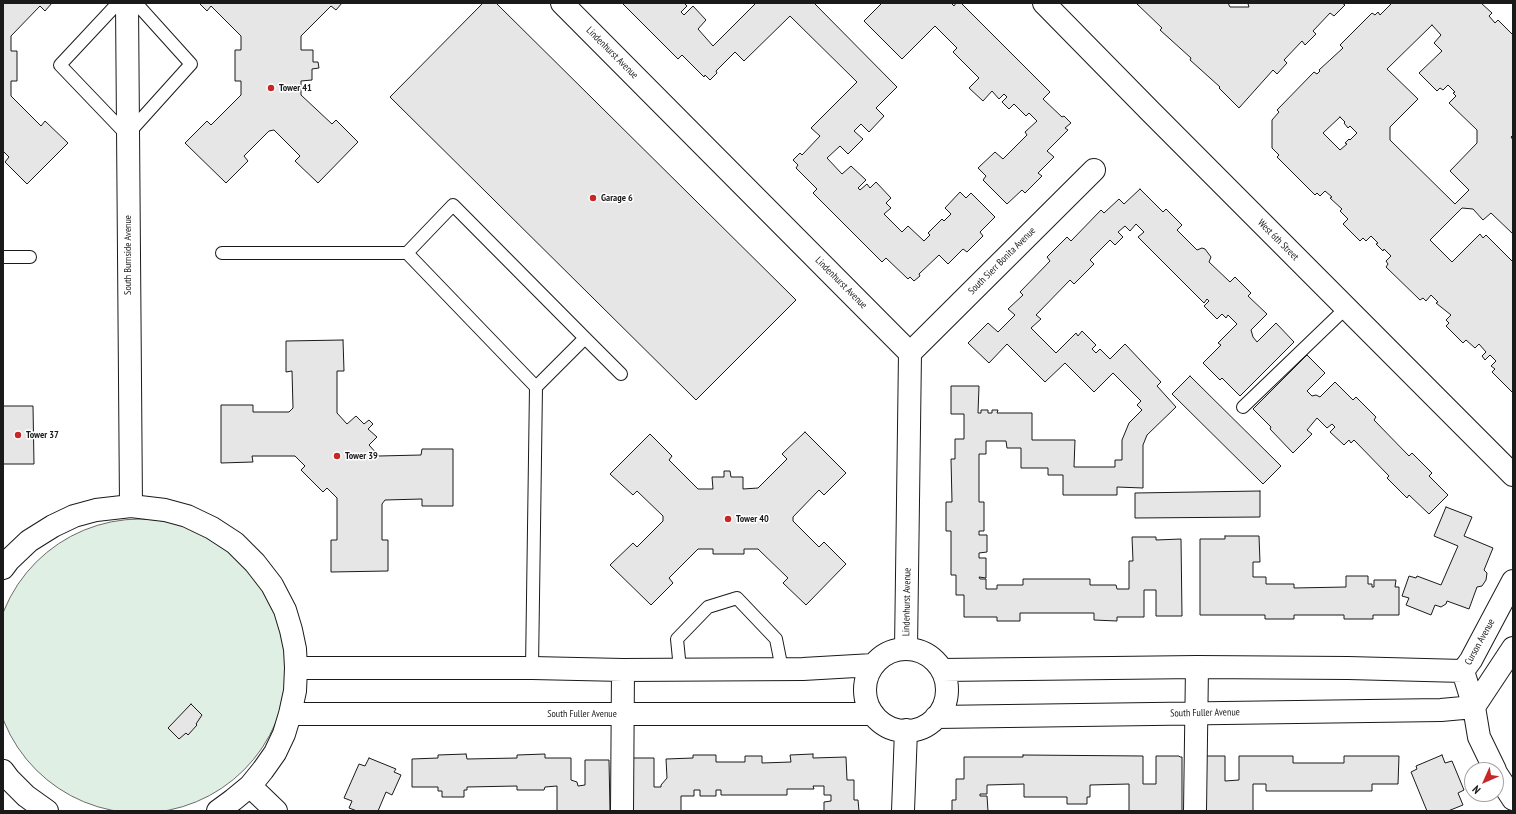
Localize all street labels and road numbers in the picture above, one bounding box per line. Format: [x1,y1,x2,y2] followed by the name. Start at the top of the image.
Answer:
[584,25,640,81] street label: Lindenhurst Avenue
[122,215,134,295] street label: South Burnside Avenue
[1255,217,1301,263] street label: West 6th Street
[966,225,1038,297] street label: South Sierr Bonita Avenue
[813,255,869,311] street label: Lindenhurst Avenue
[900,568,914,636] street label: Lindenhurst Avenue
[1462,617,1498,667] street label: Curson Avenue
[1170,706,1240,720] street label: South Fuller Avenue
[547,708,617,720] street label: South Fuller Avenue

